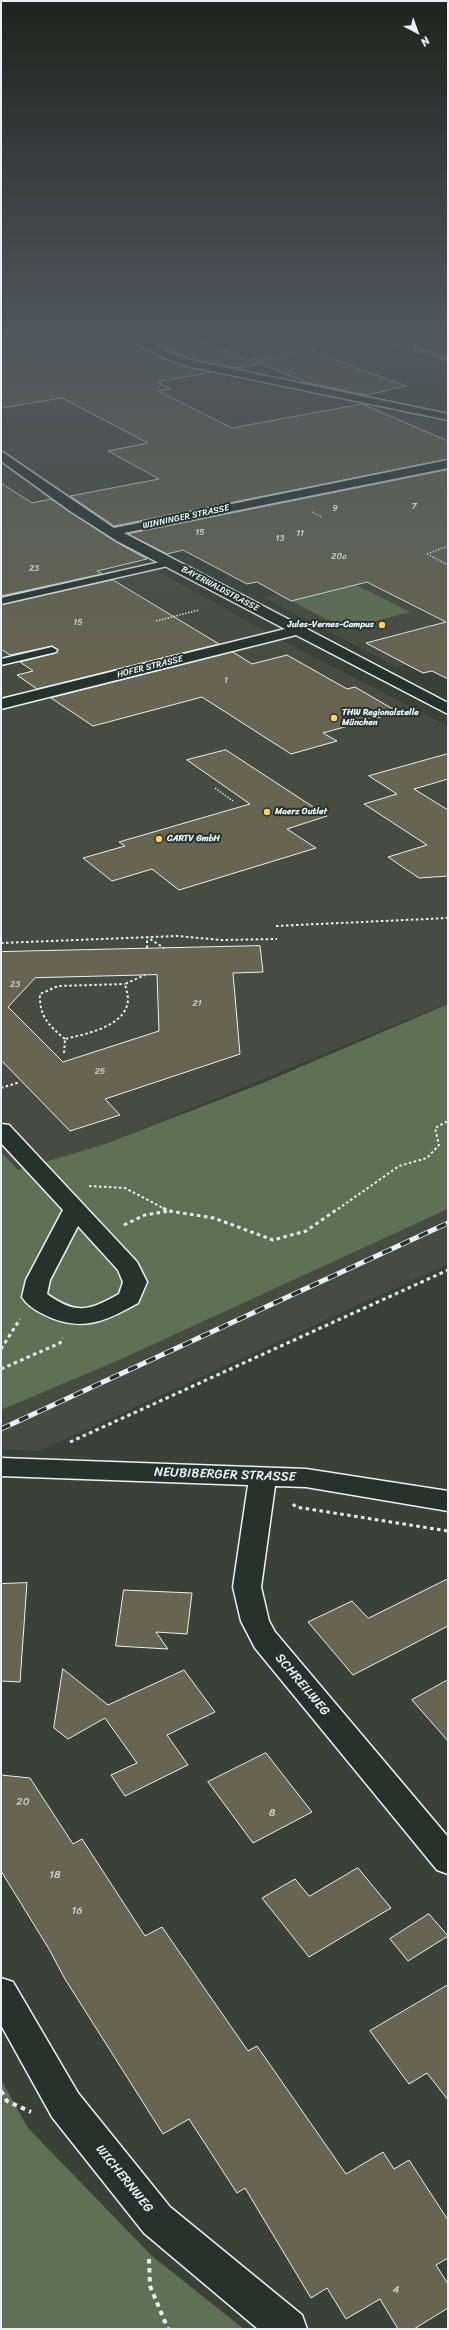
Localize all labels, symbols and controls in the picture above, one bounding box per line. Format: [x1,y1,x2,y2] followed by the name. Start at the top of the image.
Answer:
[397,12,437,52] north arrow
[416,32,434,51] text: N
[411,502,417,512] house number: 7
[142,503,230,531] street label: WINNINGER STRASSE
[332,504,338,514] house number: 9
[195,528,205,538] house number: 15
[296,529,304,539] house number: 11
[276,534,284,544] house number: 13
[331,552,347,562] house number: 20a
[29,564,39,574] house number: 23
[179,564,261,614] street label: BAYERWALDSTRASSE
[73,618,83,628] house number: 15
[288,620,374,630] place label: Jules-Vernes-Campus
[377,620,387,630] marker: Jules-Vernes-Campus
[116,654,184,680] street label: HOFER STRASSE
[224,676,228,686] house number: 1
[342,708,419,729] place label: THW Regionalstelle München
[329,713,339,723] marker: THW Regionalstelle München
[262,807,272,817] marker: Maerz Outlet
[275,807,327,817] place label: Maerz Outlet
[154,834,164,844] marker: CARTV GmbH
[167,834,220,844] place label: CARTV GmbH
[10,980,20,990] house number: 23
[192,999,202,1009] house number: 21
[95,1067,105,1077] house number: 25
[154,1465,296,1485] street label: NEUBIBERGER STRASSE
[272,1651,332,1719] street label: SCHREILWEG
[16,1795,30,1809] house number: 20
[269,1806,275,1820] house number: 8
[49,1868,61,1882] house number: 18
[72,1904,82,1918] house number: 16
[92,2142,156,2216] street label: WICHERNWEG
[393,2283,399,2297] house number: 4

